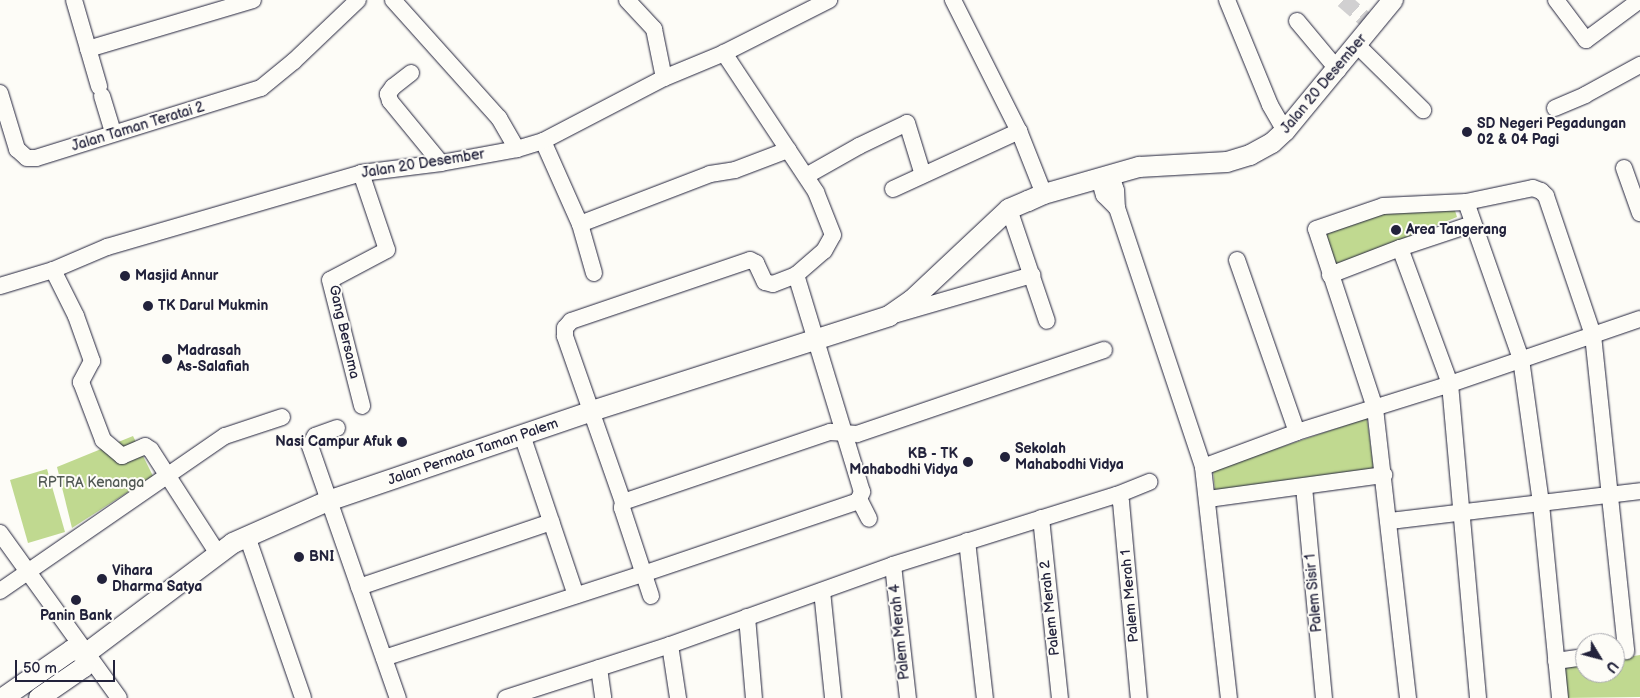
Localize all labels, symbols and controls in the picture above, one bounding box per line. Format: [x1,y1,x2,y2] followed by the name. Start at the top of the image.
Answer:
[1278,31,1370,137] street label: Jalan 20 Desember
[69,99,207,155] street label: Jalan Taman Teratai 2
[1477,116,1626,148] place label: SD Negeri Pegadungan 02 & 04 Pagi
[1461,126,1473,138] marker: SD Negeri Pegadungan 02 & 04 Pagi
[360,146,486,182] street label: Jalan 20 Desember
[1406,222,1507,238] place label: Area Tangerang
[1390,224,1402,236] marker: Area Tangerang
[135,268,218,284] place label: Masjid Annur
[119,270,131,282] marker: Masjid Annur
[325,284,363,380] street label: Gang Bersama
[158,298,268,314] place label: TK Darul Mukmin
[142,300,154,312] marker: TK Darul Mukmin
[177,343,249,376] place label: Madrasah As-Salafiah
[161,353,173,365] marker: Madrasah As-Salafiah
[385,415,561,489] street label: Jalan Permata Taman Palem
[275,434,392,450] place label: Nasi Campur Afuk
[396,436,408,448] marker: Nasi Campur Afuk
[1015,441,1124,474] place label: Sekolah Mahabodhi Vidya
[849,446,958,478] place label: KB - TK Mahabodhi Vidya
[999,451,1011,463] marker: Sekolah Mahabodhi Vidya
[962,456,974,468] marker: KB - TK Mahabodhi Vidya
[38,475,144,491] park label: RPTRA Kenanga
[309,549,334,565] place label: BNI
[1118,549,1142,643] street label: Palem Merah 1
[293,551,305,563] marker: BNI
[1302,553,1326,633] street label: Palem Sisir 1
[1037,560,1063,656] street label: Palem Merah 2
[112,563,202,596] place label: Vihara Dharma Satya
[96,573,108,585] marker: Vihara Dharma Satya
[887,583,913,681] street label: Palem Merah 4
[70,594,82,606] marker: Panin Bank
[40,608,112,624] place label: Panin Bank
[1575,633,1625,683] north arrow
[18,650,118,682] scale bar
[1602,658,1621,676] text: U
[23,659,57,678] text: 50 m

